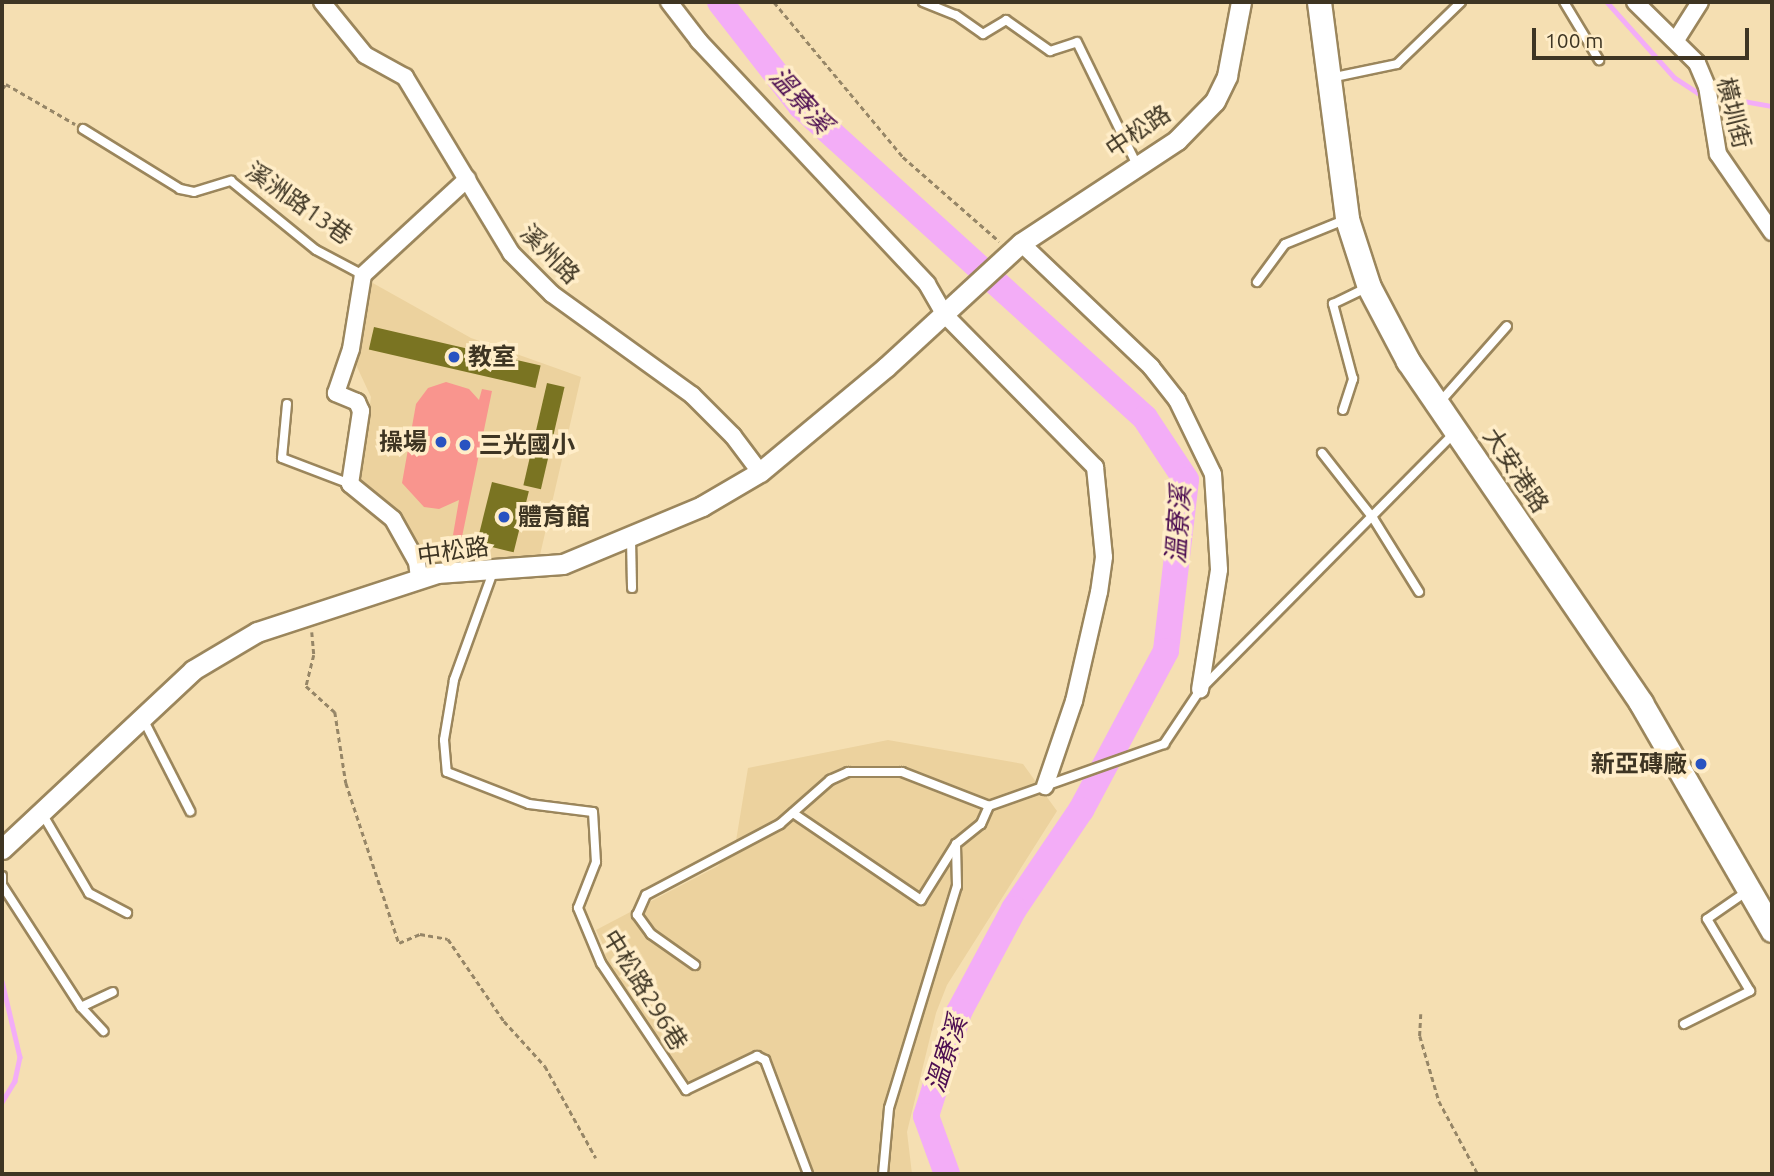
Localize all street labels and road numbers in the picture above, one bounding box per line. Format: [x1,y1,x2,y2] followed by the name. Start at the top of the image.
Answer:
[1711,75,1757,151] street label: 橫圳街
[1100,99,1176,163] street label: 中松路
[240,156,358,250] street label: 溪洲路13巷
[514,218,586,290] street label: 溪州路
[1477,422,1555,518] street label: 大安港路
[415,532,491,570] street label: 中松路
[597,924,693,1056] street label: 中松路296巷

